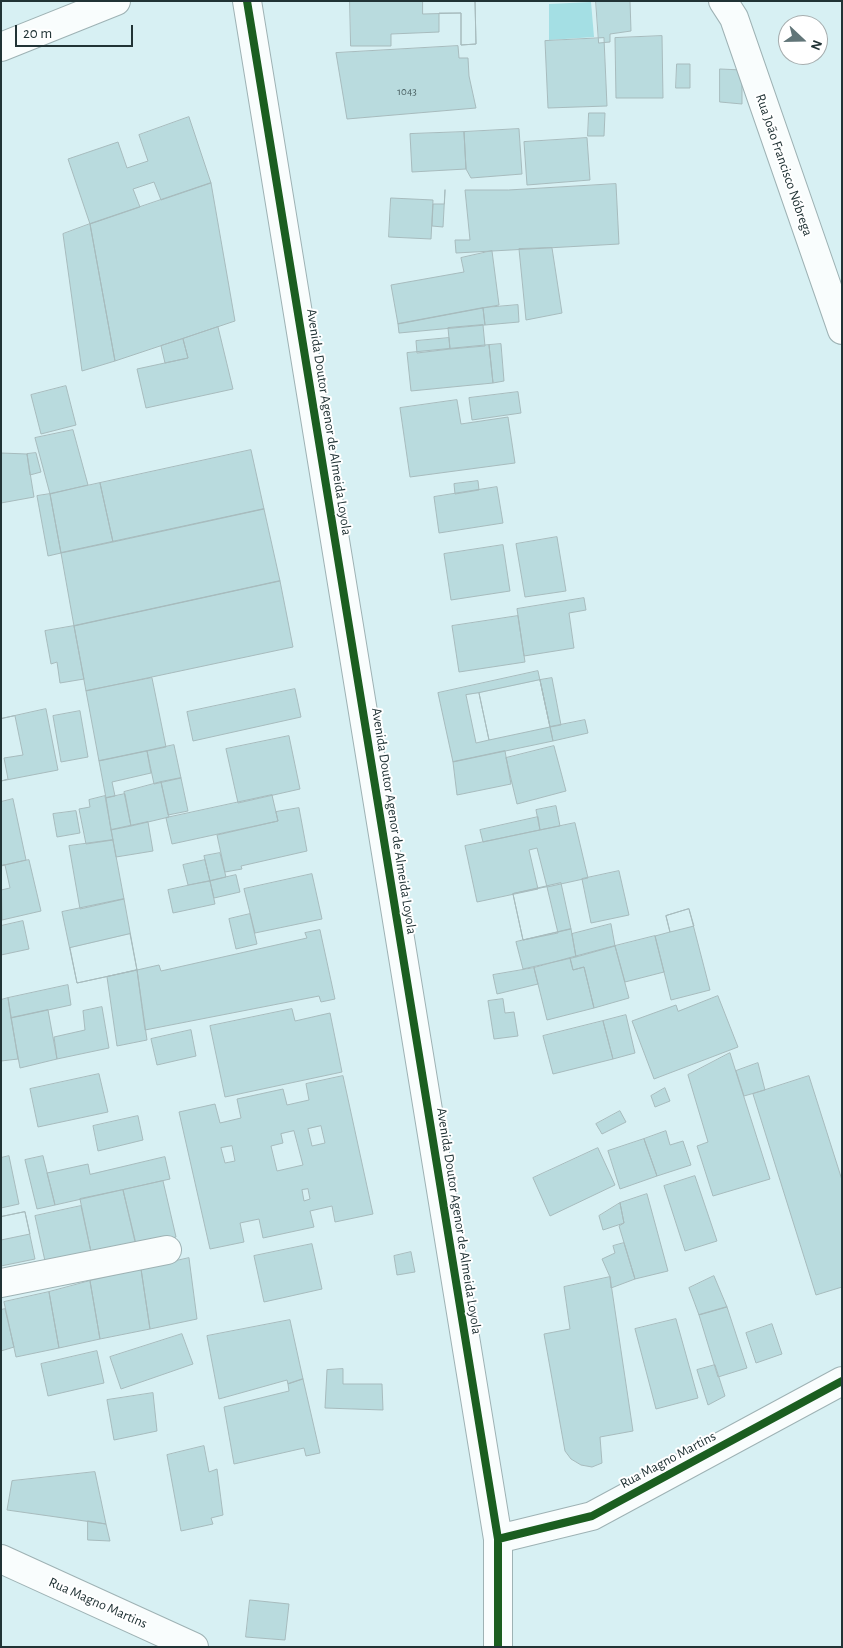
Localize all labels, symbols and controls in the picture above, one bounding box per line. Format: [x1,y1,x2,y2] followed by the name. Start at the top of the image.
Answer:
[18,15,135,47] scale bar
[778,15,828,65] north arrow
[23,26,52,41] text: 20 m
[808,38,824,52] text: N
[397,85,417,99] house number: 1043
[752,92,816,238] street label: Rua João Francisco Nóbrega
[303,307,355,537] street label: Avenida Doutor Agenor de Almeida Loyola
[368,706,420,936] street label: Avenida Doutor Agenor de Almeida Loyola
[433,1106,485,1336] street label: Avenida Doutor Agenor de Almeida Loyola
[617,1428,719,1492] street label: Rua Magno Martins
[46,1574,150,1632] street label: Rua Magno Martins

